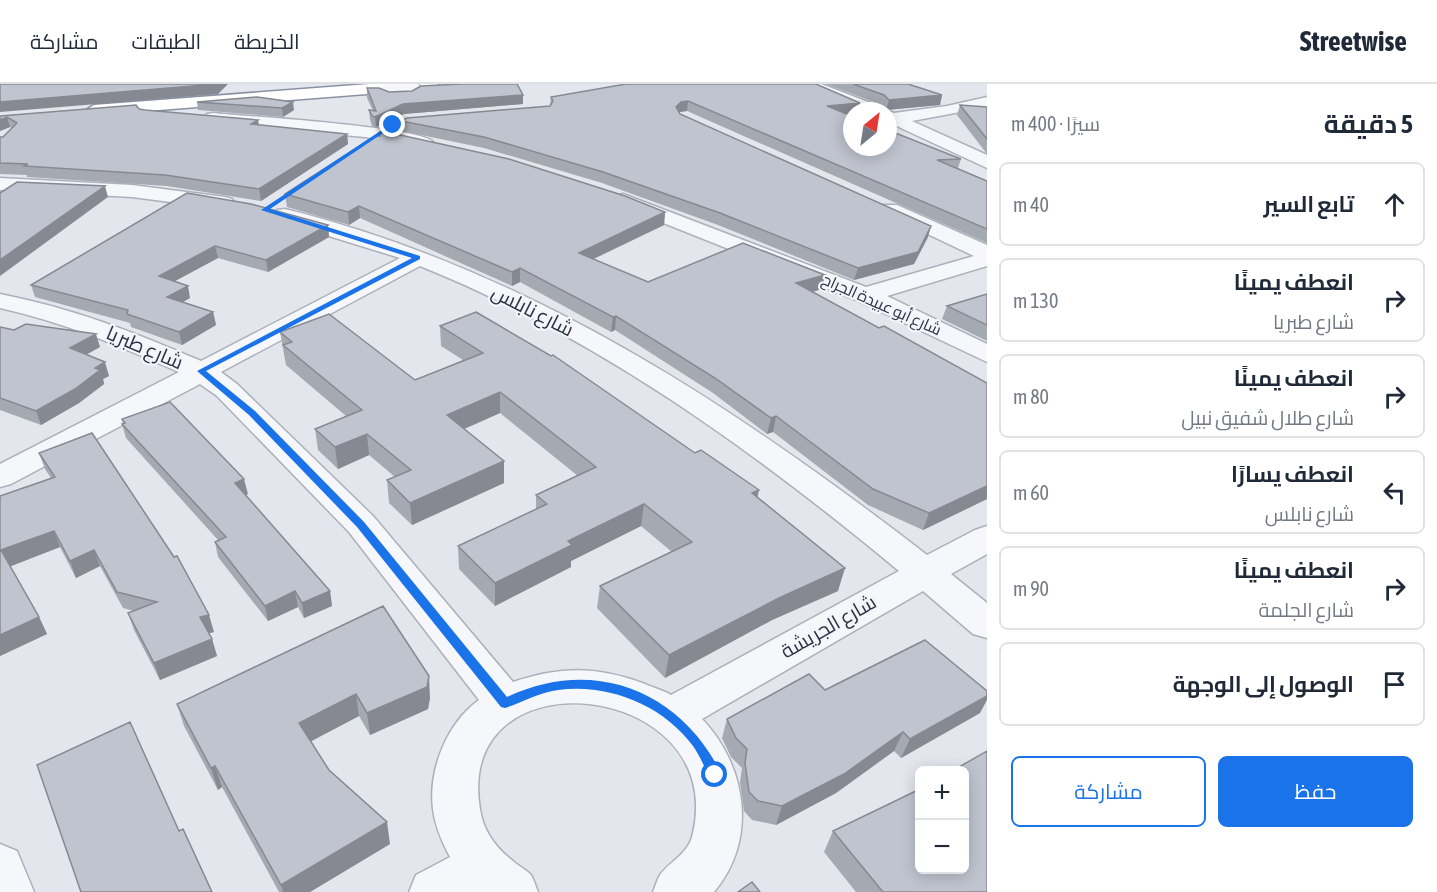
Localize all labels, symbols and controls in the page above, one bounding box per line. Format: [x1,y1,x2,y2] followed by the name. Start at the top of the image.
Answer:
[1300,25,1407,57] text: Streetwise
[30,29,99,53] text: مشاركة
[132,29,201,53] text: الطبقات
[234,29,300,53] text: الخريطة
[843,102,897,156] north arrow
[1324,109,1413,139] text: 5 دقيقة
[379,111,405,137] route end
[1011,112,1100,135] text: سيرًا · 400 m
[1378,188,1411,221] icon: ahead
[1264,191,1354,217] text: تابع السير
[1013,193,1049,216] text: 40 m
[1234,269,1354,295] text: انعطف يمينًا
[818,270,945,341] street label: شارع أبو عبيدة الجراح
[487,280,578,343] street label: شارع نابلس
[1378,284,1411,317] icon: right
[1013,289,1058,312] text: 130 m
[1273,310,1354,333] text: شارع طبريا
[102,321,187,376] street label: شارع طبريا
[1234,365,1354,391] text: انعطف يمينًا
[1378,380,1411,413] icon: right
[1013,385,1049,408] text: 80 m
[1181,406,1354,429] text: شارع طلال شفيق نبيل
[1231,461,1354,487] text: انعطف يسارًا
[1378,476,1411,509] icon: left
[1013,481,1049,504] text: 60 m
[1265,502,1354,525] text: شارع نابلس
[1234,557,1354,583] text: انعطف يمينًا
[1378,572,1411,605] icon: right
[1013,577,1049,600] text: 90 m
[776,590,881,665] street label: شارع الجريشة
[1258,598,1354,621] text: شارع الجلمة
[1378,668,1411,701] icon: arrive
[1173,671,1354,697] text: الوصول إلى الوجهة
[1011,756,1206,827] button: مشاركة
[1218,756,1413,827] button: حفظ
[701,761,727,787] route start
[915,766,969,874] map controls
[915,766,969,820] button: +
[915,820,969,874] button: −

